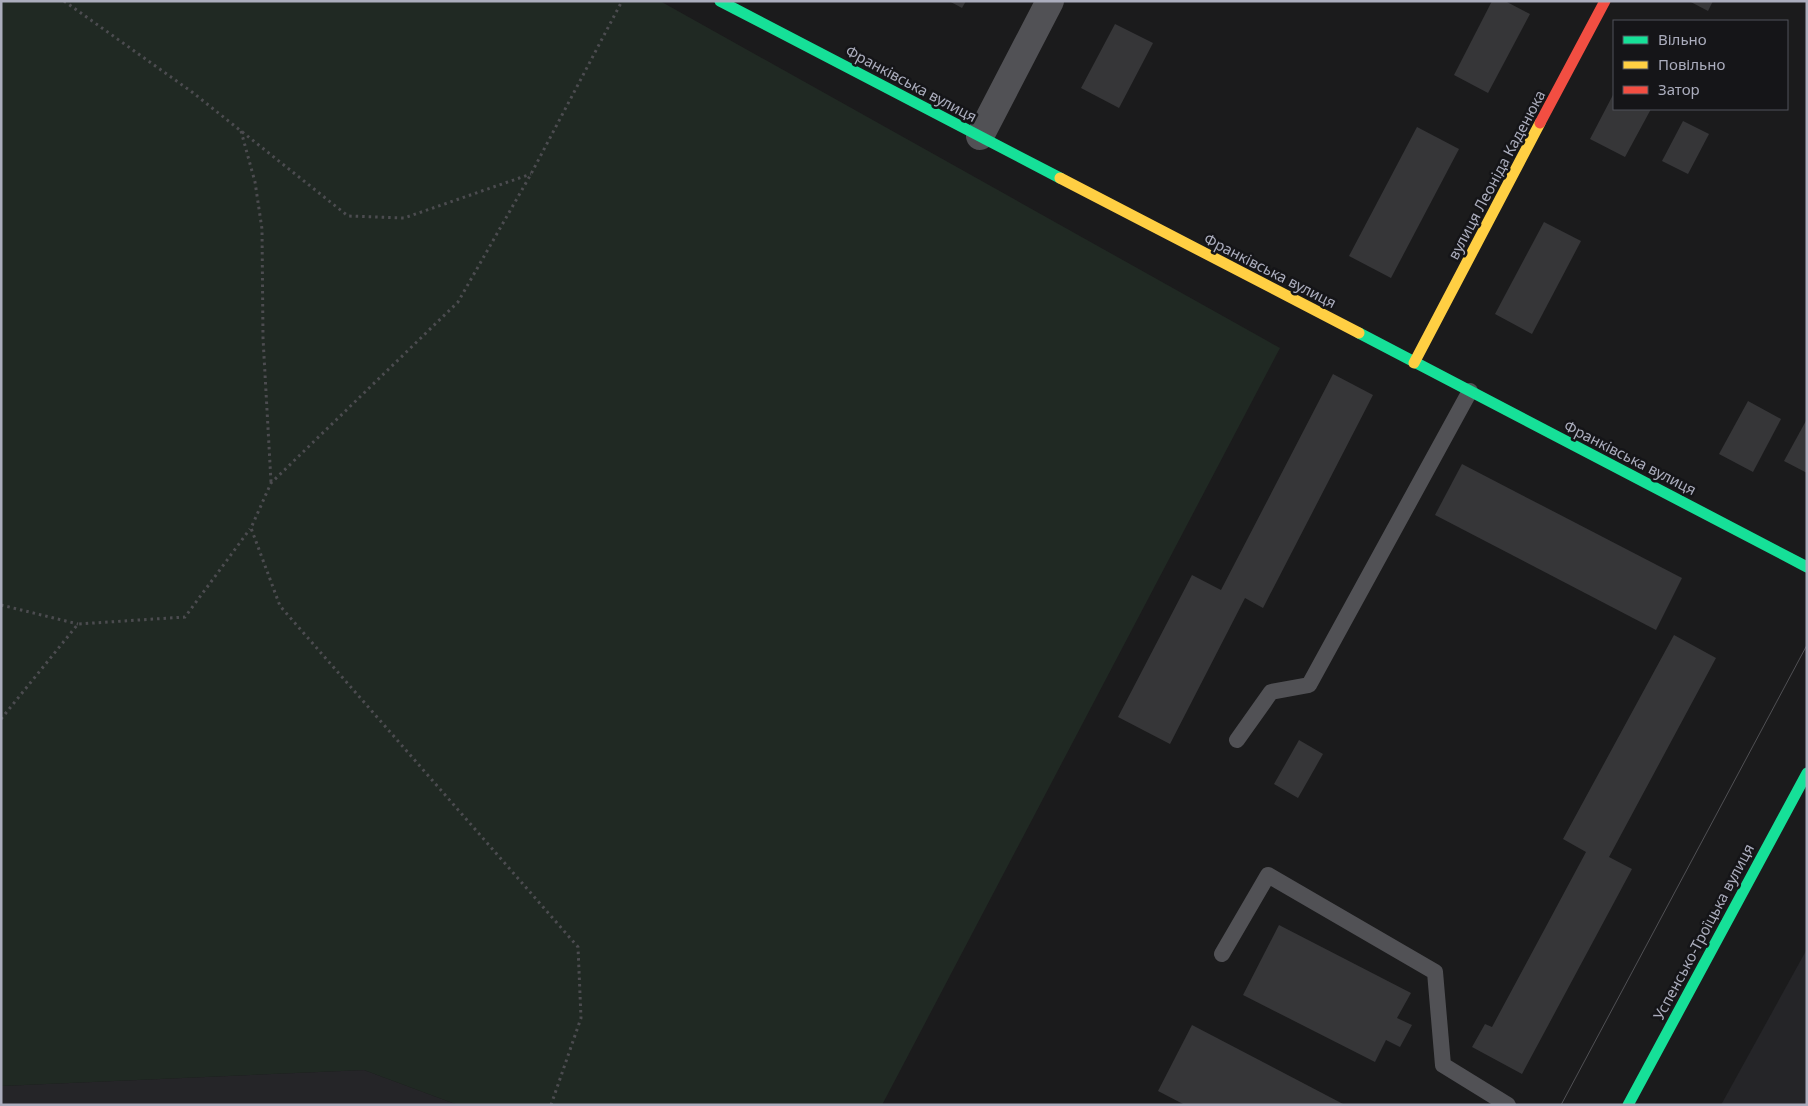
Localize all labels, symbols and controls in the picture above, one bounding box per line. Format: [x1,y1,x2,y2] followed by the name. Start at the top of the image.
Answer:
[1613,20,1788,110] legend
[1658,29,1707,49] text: Вільно
[842,40,981,126] street label: Франківська вулиця
[1658,54,1725,74] text: Повільно
[1658,79,1700,99] text: Затор
[1443,86,1549,263] street label: вулиця Леоніда Каденюка
[1201,228,1340,312] street label: Франківська вулиця
[1561,415,1700,499] street label: Франківська вулиця
[1648,840,1758,1023] street label: Успенсько-Троїцька вулиця

